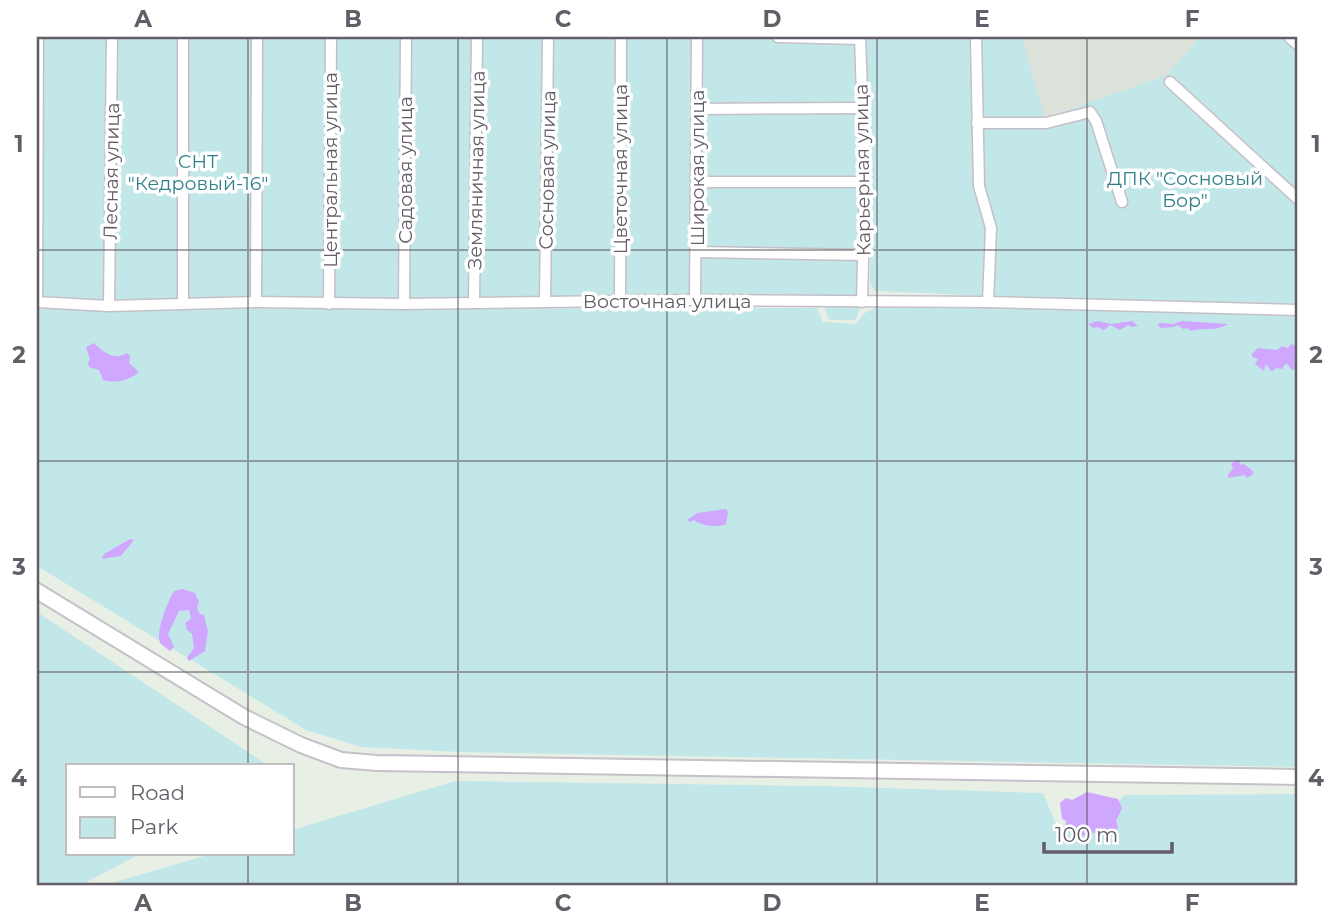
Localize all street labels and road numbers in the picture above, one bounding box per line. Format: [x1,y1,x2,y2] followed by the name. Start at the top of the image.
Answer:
[463,70,490,270] street label: Земляничная улица
[319,72,342,268] street label: Центральная улица
[609,84,632,254] street label: Цветочная улица
[849,84,876,256] street label: Карьерная улица
[535,90,560,250] street label: Сосновая улица
[686,90,709,246] street label: Широкая улица
[394,96,417,244] street label: Садовая улица
[99,102,124,240] street label: Лесная улица
[583,290,751,313] street label: Восточная улица

